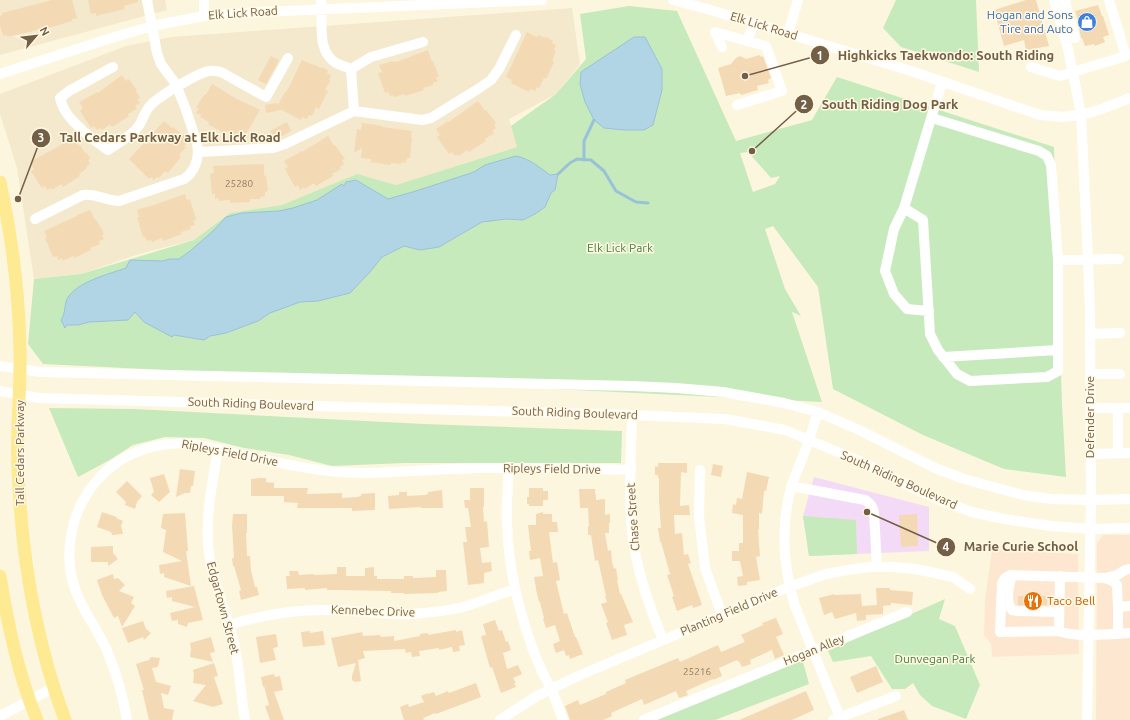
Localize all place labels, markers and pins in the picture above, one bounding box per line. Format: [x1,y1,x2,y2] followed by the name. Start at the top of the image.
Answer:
[987,8,1073,35] place label: Hogan and Sons Tire and Auto
[1076,11,1098,33] shop icon: Hogan and Sons Tire and Auto
[810,43,1062,68] callout: Highkicks Taekwondo: South Riding
[794,92,966,117] callout: South Riding Dog Park
[31,125,289,150] callout: Tall Cedars Parkway at Elk Lick Road
[936,534,1086,559] callout: Marie Curie School
[1022,590,1044,612] restaurant icon: Taco Bell
[1047,594,1095,607] place label: Taco Bell

